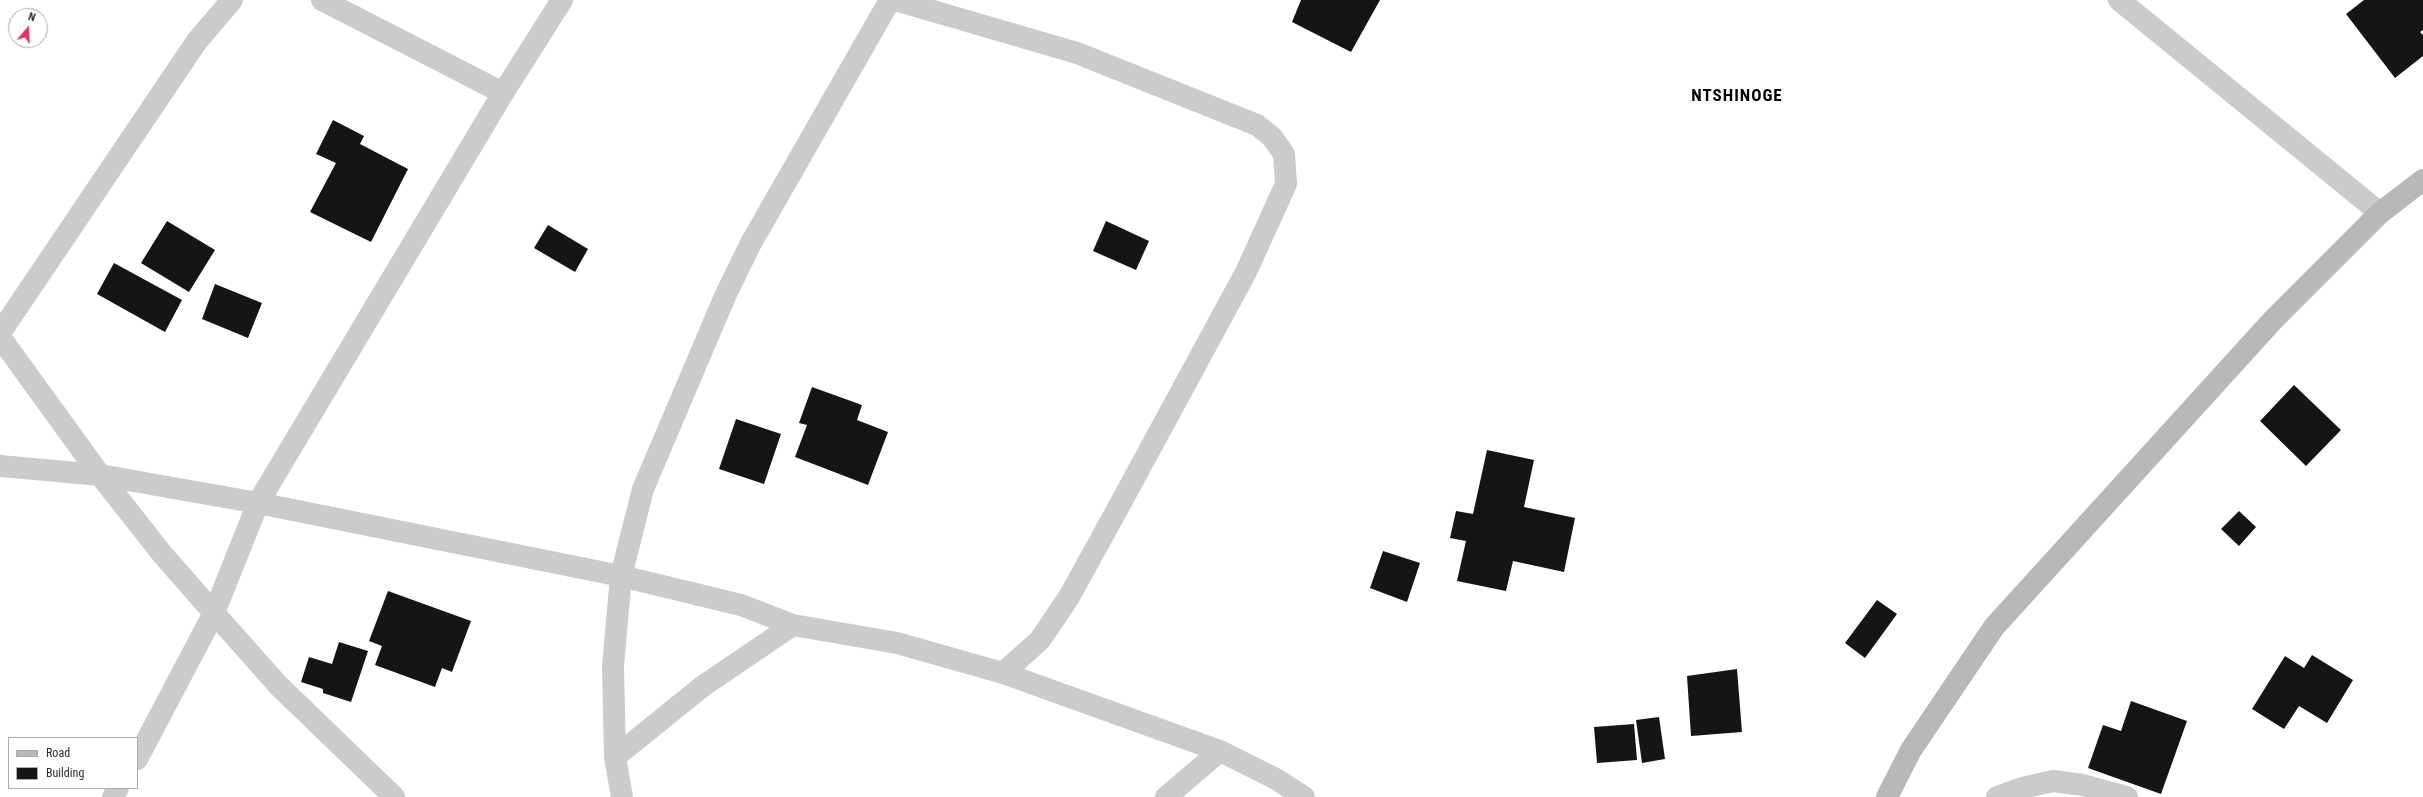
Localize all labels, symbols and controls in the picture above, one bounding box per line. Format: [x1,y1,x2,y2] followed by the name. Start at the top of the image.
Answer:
[8,8,48,48] north arrow
[26,10,37,24] text: N
[1691,87,1783,107] district label: NTSHINOGE
[8,737,138,789] legend
[46,746,70,760] text: Road
[46,766,84,780] text: Building

